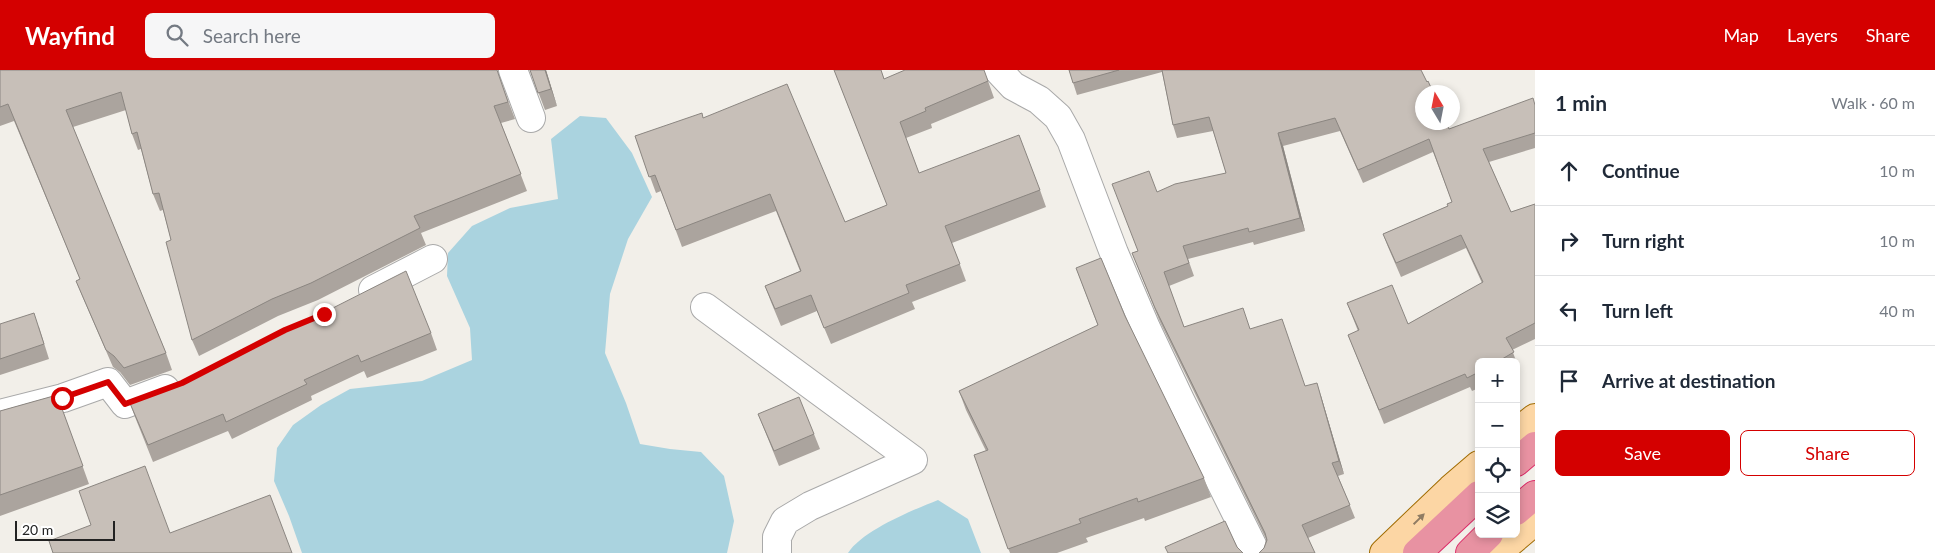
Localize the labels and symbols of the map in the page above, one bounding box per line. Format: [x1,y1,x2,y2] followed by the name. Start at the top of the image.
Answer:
[1415,85,1460,130] north arrow
[313,303,336,326] route end
[51,387,74,410] route start
[1413,513,1425,525] one-way arrow
[15,518,115,541] scale bar

